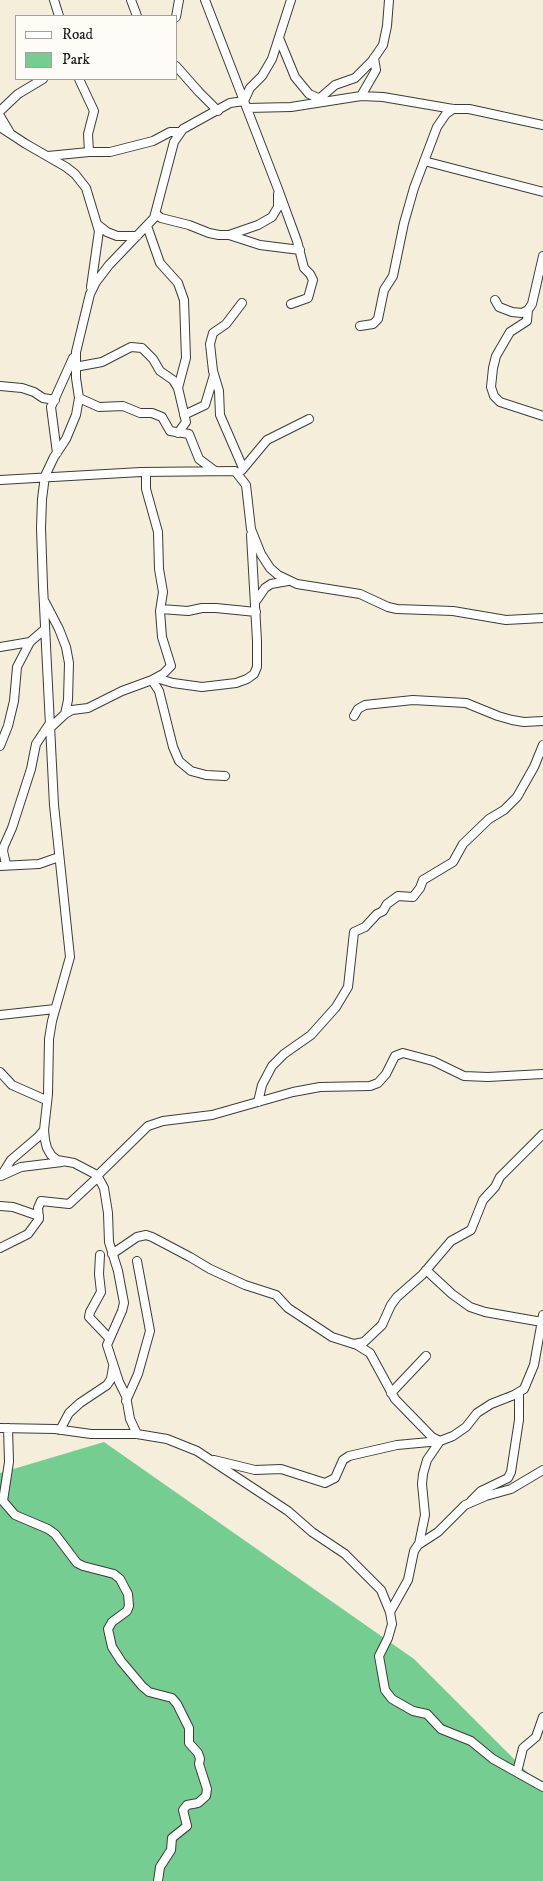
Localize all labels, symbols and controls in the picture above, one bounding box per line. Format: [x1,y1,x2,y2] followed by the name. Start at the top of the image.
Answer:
[15,15,178,80] legend
[62,25,93,44] text: Road
[62,50,90,69] text: Park

